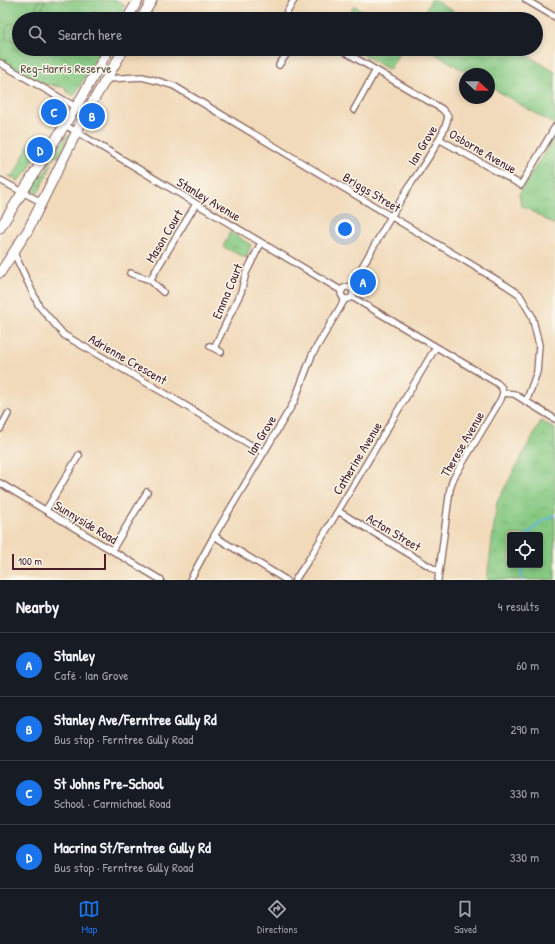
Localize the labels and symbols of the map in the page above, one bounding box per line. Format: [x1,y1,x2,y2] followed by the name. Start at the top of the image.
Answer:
[21,59,111,77] park label: Reg-Harris Reserve
[459,68,495,104] north arrow
[41,97,67,127] pin: C
[79,101,105,131] pin: B
[403,122,441,168] street label: Ian Grove
[446,124,520,178] street label: Osborne Avenue
[27,135,53,165] pin: D
[340,168,405,217] street label: Briggs Street
[174,173,244,225] street label: Stanley Avenue
[141,206,187,266] street label: Mason Court
[335,219,355,239] your location
[207,260,247,321] street label: Emma Court
[350,267,376,297] pin: A
[86,329,171,389] street label: Adrienne Crescent
[436,408,488,480] street label: Therese Avenue
[242,412,280,458] street label: Ian Grove
[328,418,386,498] street label: Catherine Avenue
[51,496,121,548] street label: Sunnyside Road
[364,509,425,555] street label: Acton Street
[12,552,106,571] scale bar

